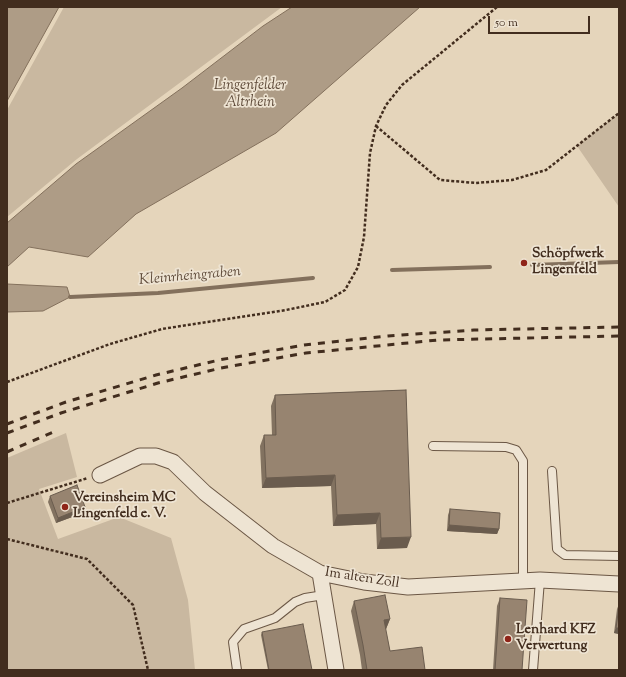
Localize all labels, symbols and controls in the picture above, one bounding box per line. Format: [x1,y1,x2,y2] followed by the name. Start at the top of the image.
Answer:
[490,8,592,34] scale bar
[495,14,518,32] text: 50 m
[214,77,286,112] water label: Lingenfelder Altrhein
[532,247,604,280] place label: Schöpfwerk Lingenfeld
[519,258,529,268] marker: Schöpfwerk Lingenfeld
[138,264,242,290] water label: Kleinrheingraben
[73,491,176,524] place label: Vereinsheim MC Lingenfeld e. V.
[60,502,70,512] marker: Vereinsheim MC Lingenfeld e. V.
[324,565,400,593] street label: Im alten Zoll
[516,623,596,656] place label: Lenhard KFZ Verwertung
[503,634,513,644] marker: Lenhard KFZ Verwertung

